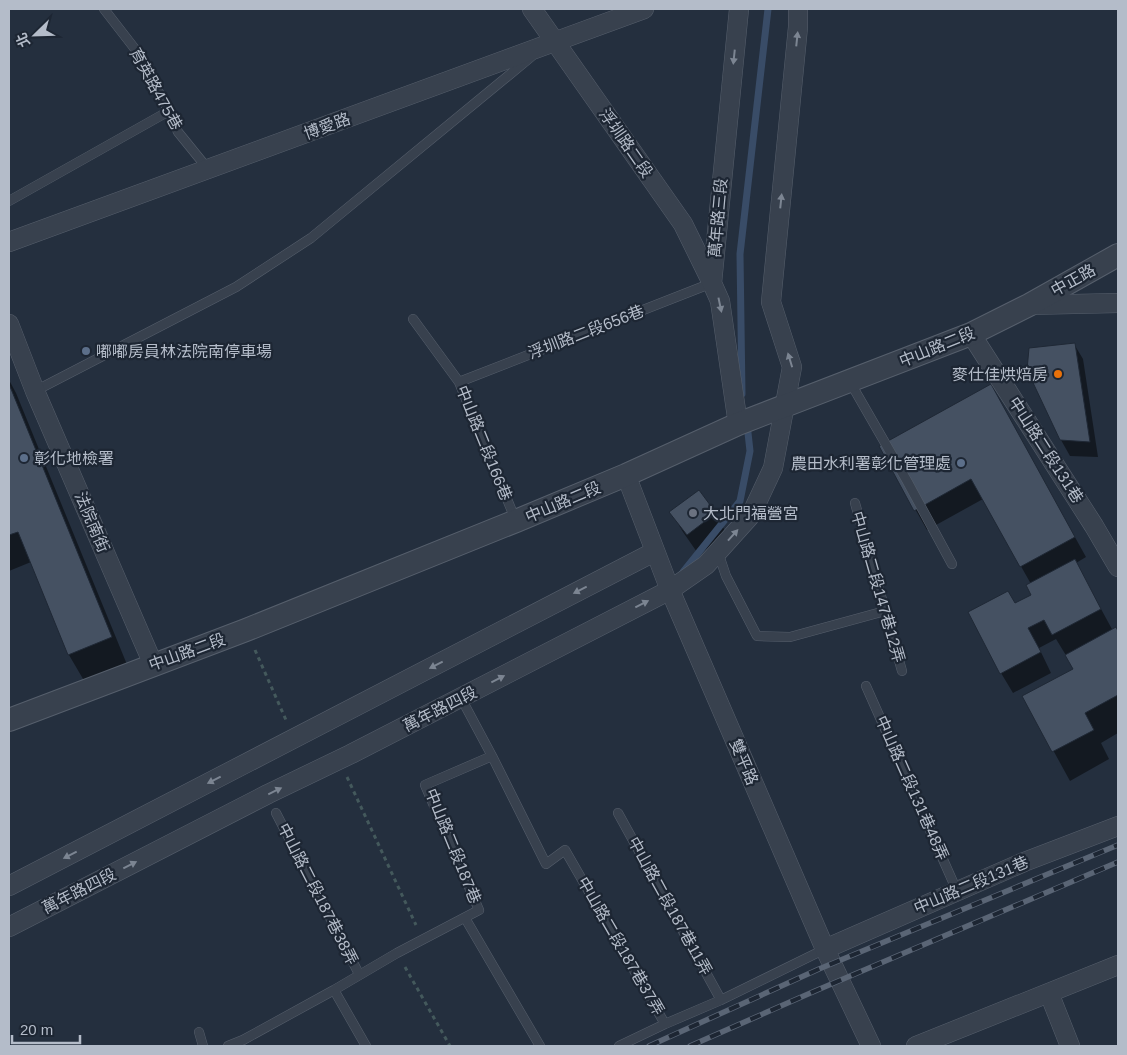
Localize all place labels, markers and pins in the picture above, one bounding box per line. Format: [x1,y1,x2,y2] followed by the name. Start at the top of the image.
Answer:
[96,343,272,360] place label: 嘟嘟房員林法院南停車場
[80,345,92,357] marker: 嘟嘟房員林法院南停車場
[952,366,1048,383] place label: 麥仕佳烘焙房
[1052,368,1064,380] marker: 麥仕佳烘焙房
[34,450,114,467] place label: 彰化地檢署
[18,452,30,464] marker: 彰化地檢署
[791,455,951,472] place label: 農田水利署彰化管理處
[955,457,967,469] marker: 農田水利署彰化管理處
[703,505,799,522] place label: 大北門福營宮
[687,507,699,519] marker: 大北門福營宮

